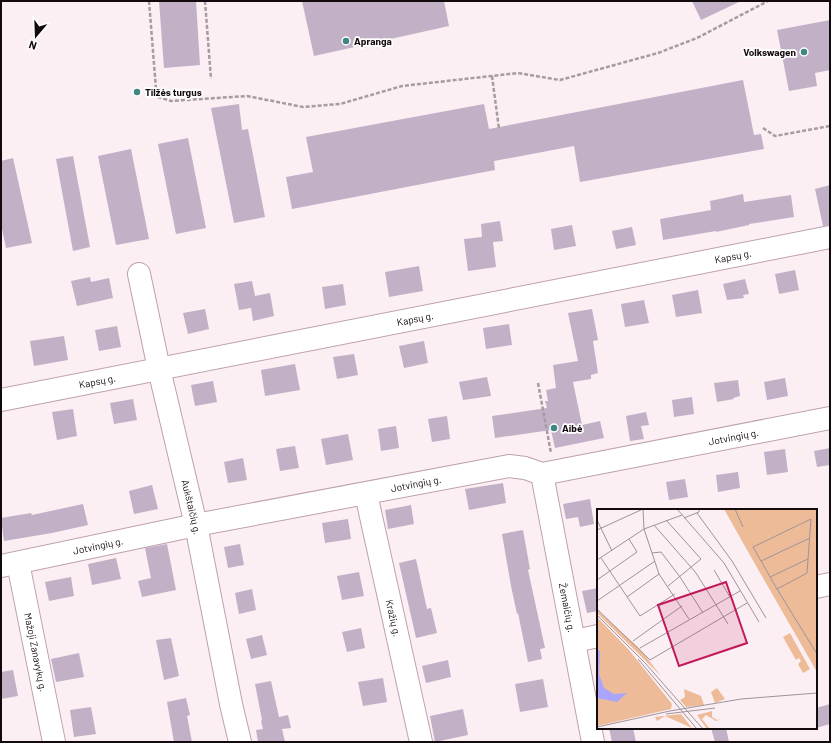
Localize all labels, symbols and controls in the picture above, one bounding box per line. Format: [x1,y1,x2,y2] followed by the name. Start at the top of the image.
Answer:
[16,16,56,56] north arrow
[354,35,392,47] place label: Apranga
[341,36,351,46] marker: Apranga
[27,39,38,53] text: N
[743,46,796,58] place label: Volkswagen
[799,47,809,57] marker: Volkswagen
[145,86,202,98] place label: Tilžės turgus
[132,87,142,97] marker: Tilžės turgus
[714,247,752,266] street label: Kapsų g.
[396,309,434,328] street label: Kapsų g.
[78,372,117,391] street label: Kapsų g.
[562,422,583,434] place label: Aibė
[549,423,559,433] marker: Aibė
[707,426,760,448] street label: Jotvingių g.
[390,473,442,494] street label: Jotvingių g.
[179,479,204,536] street label: Aukštaičių g.
[597,509,817,729] inset map
[72,535,124,557] street label: Jotvingių g.
[557,582,578,633] street label: Žemaičių g.
[384,598,403,638] street label: Kražių g.
[22,612,50,693] street label: Mažoji Zanavykų g.

